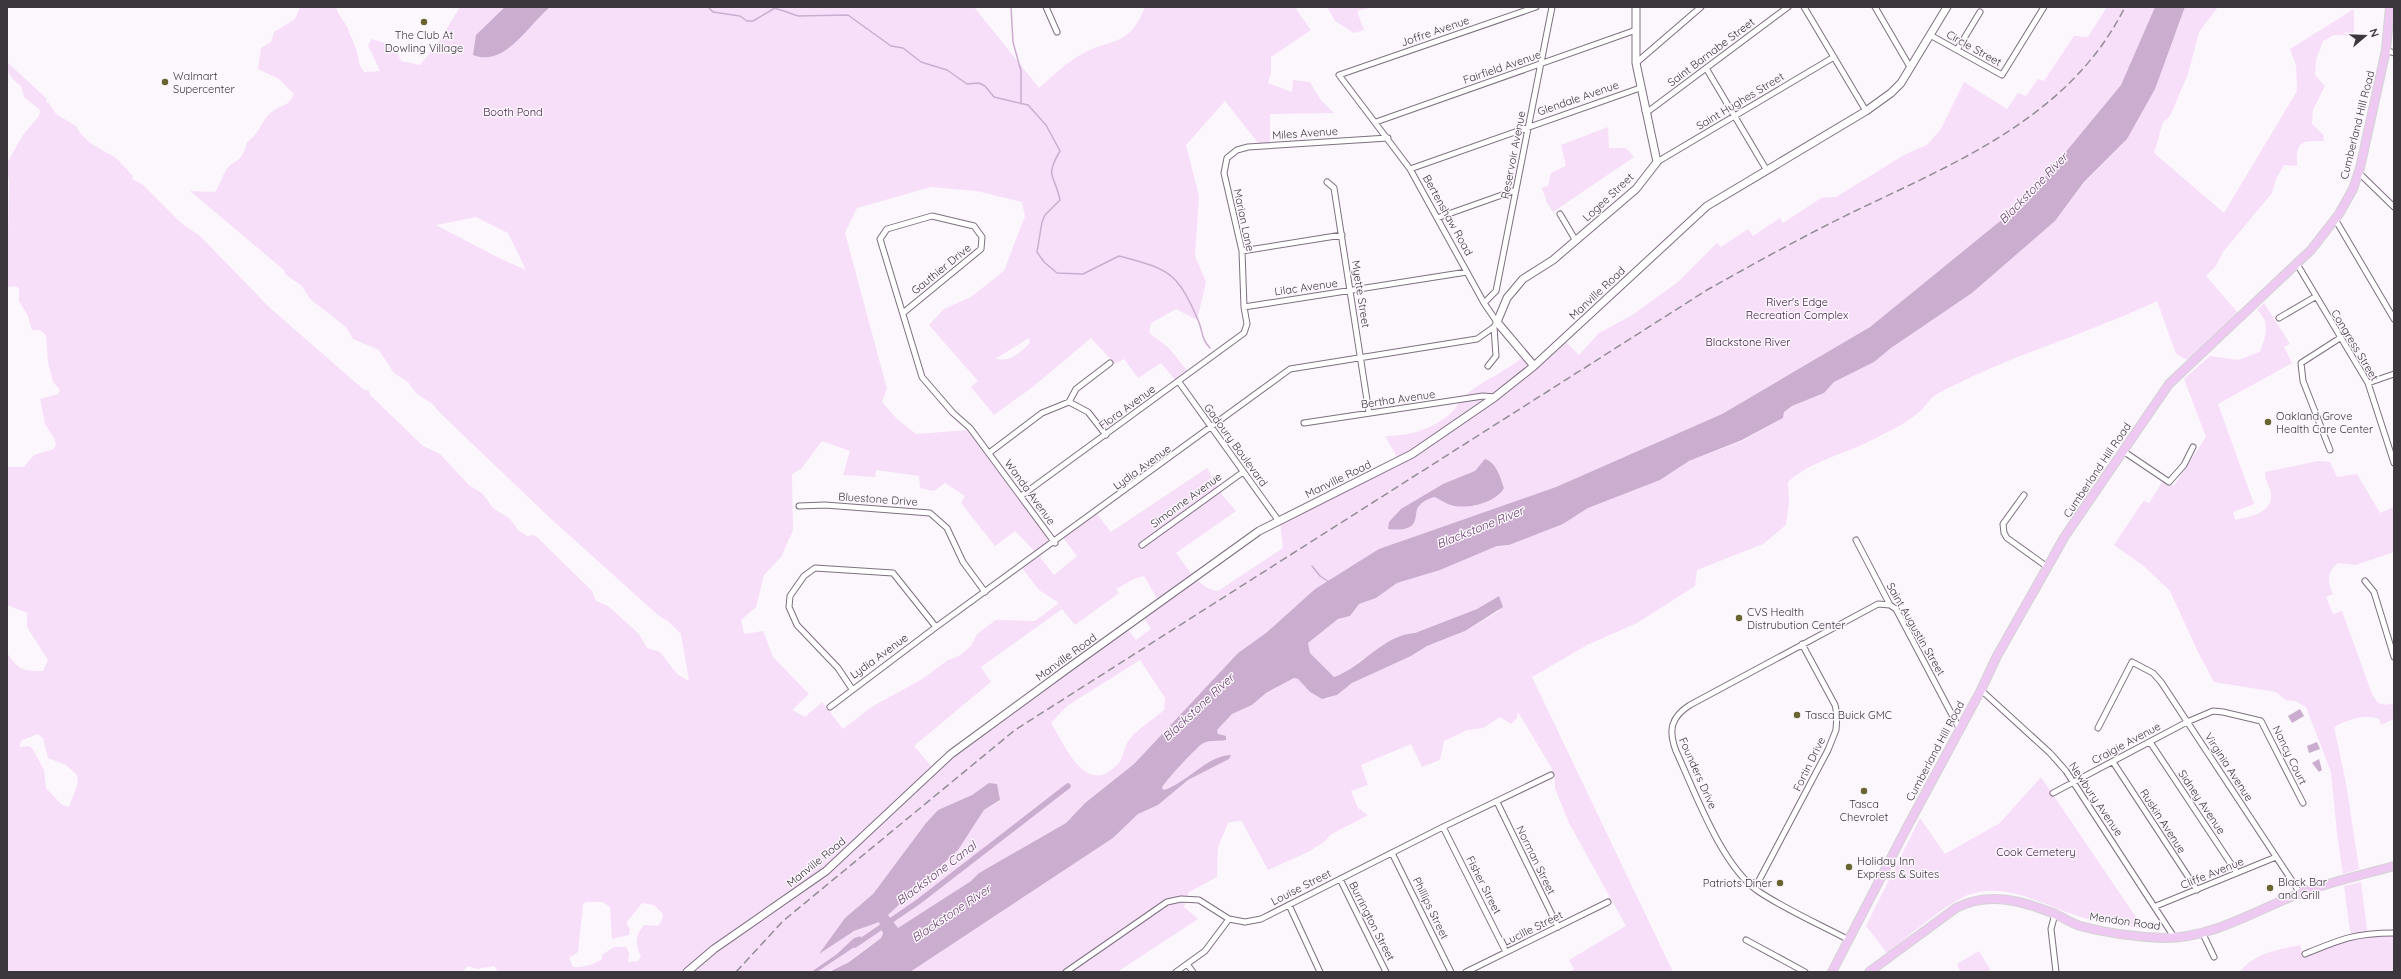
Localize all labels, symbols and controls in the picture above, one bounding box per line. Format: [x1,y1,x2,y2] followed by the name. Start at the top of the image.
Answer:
[1399,13,1471,49] street label: Joffre Avenue
[1665,15,1757,89] street label: Saint Barnabe Street
[2345,16,2385,56] north arrow
[419,17,429,27] marker: The Club At Dowling Village
[1944,27,2004,69] street label: Circle Street
[2367,27,2382,39] text: N
[385,28,463,55] place label: The Club At Dowling Village
[1461,47,1543,87] street label: Fairfield Avenue
[173,69,235,96] place label: Walmart Supercenter
[1694,69,1787,133] street label: Saint Hughes Street
[2337,69,2377,181] street label: Cumberland Hill Road
[160,77,170,87] marker: Walmart Supercenter
[1535,78,1621,118] street label: Glendale Avenue
[483,105,543,119] park label: Booth Pond
[1498,110,1528,200] street label: Reservoir Avenue
[1272,124,1338,142] street label: Miles Avenue
[1995,149,2071,227] water label: Blackstone River
[1580,170,1637,224] street label: Logee Street
[1420,172,1476,258] street label: Bertenshaw Road
[1231,187,1257,253] street label: Marian Lane
[908,241,974,297] street label: Gauthier Drive
[1349,259,1373,329] street label: Myette Street
[1566,263,1628,323] street label: Manville Road
[1273,276,1339,298] street label: Lilac Avenue
[1746,295,1848,322] park label: River's Edge Recreation Complex
[2328,307,2382,383] street label: Congress Street
[1706,335,1791,349] park label: Blackstone River
[1096,382,1158,432] street label: Flora Avenue
[1360,387,1436,411] street label: Bertha Avenue
[1201,401,1271,489] street label: Gadoury Boulevard
[2276,409,2374,436] place label: Oakland Grove Health Care Center
[2263,417,2273,427] marker: Oakland Grove Health Care Center
[2060,420,2134,520] street label: Cumberland Hill Road
[1110,441,1174,493] street label: Lydia Avenue
[1002,457,1058,527] street label: Wanda Avenue
[1303,457,1373,501] street label: Manville Road
[1148,469,1224,531] street label: Simonne Avenue
[838,489,918,509] street label: Bluestone Drive
[1434,502,1527,551] water label: Blackstone River
[1884,580,1948,678] street label: Saint Augustin Street
[1747,605,1846,632] place label: CVS Health Distrubution Center
[1734,613,1744,623] marker: CVS Health Distrubution Center
[847,630,911,682] street label: Lydia Avenue
[1033,630,1099,684] street label: Manville Road
[1159,669,1238,744] water label: Blackstone River
[1903,699,1967,803] street label: Cumberland Hill Road
[1805,708,1892,722] place label: Tasca Buick GMC
[1792,710,1802,720] marker: Tasca Buick GMC
[2089,719,2163,767] street label: Craigie Avenue
[2270,723,2310,787] street label: Nancy Court
[2202,730,2256,804] street label: Virginia Avenue
[1790,734,1828,794] street label: Fortin Drive
[1676,735,1720,811] street label: Founders Drive
[2066,759,2126,839] street label: Newbury Avenue
[2175,767,2229,837] street label: Sidney Avenue
[1859,786,1869,796] marker: Tasca Chevrolet
[2137,786,2189,856] street label: Ruskin Avenue
[1840,797,1888,824] place label: Tasca Chevrolet
[1513,823,1559,897] street label: Norman Street
[784,834,848,890] street label: Manville Road
[893,837,980,908] water label: Blackstone Canal
[1996,845,2076,859] park label: Cook Cemetery
[1463,854,1505,917] street label: Fisher Street
[1857,854,1939,881] place label: Holiday Inn Express & Suites
[2178,854,2246,892] street label: Cliffe Avenue
[1844,862,1854,872] marker: Holiday Inn Express & Suites
[1269,866,1334,908] street label: Louise Street
[1410,875,1452,942] street label: Phillips Street
[2278,875,2328,902] place label: Black Bar and Grill
[1703,876,1773,890] place label: Patriots Diner
[1775,878,1785,888] marker: Patriots Diner
[1346,879,1398,963] street label: Burrington Street
[908,880,995,945] water label: Blackstone River
[2265,883,2275,893] marker: Black Bar and Grill
[1501,907,1565,948] street label: Lucille Street
[2089,909,2161,933] street label: Mendon Road

